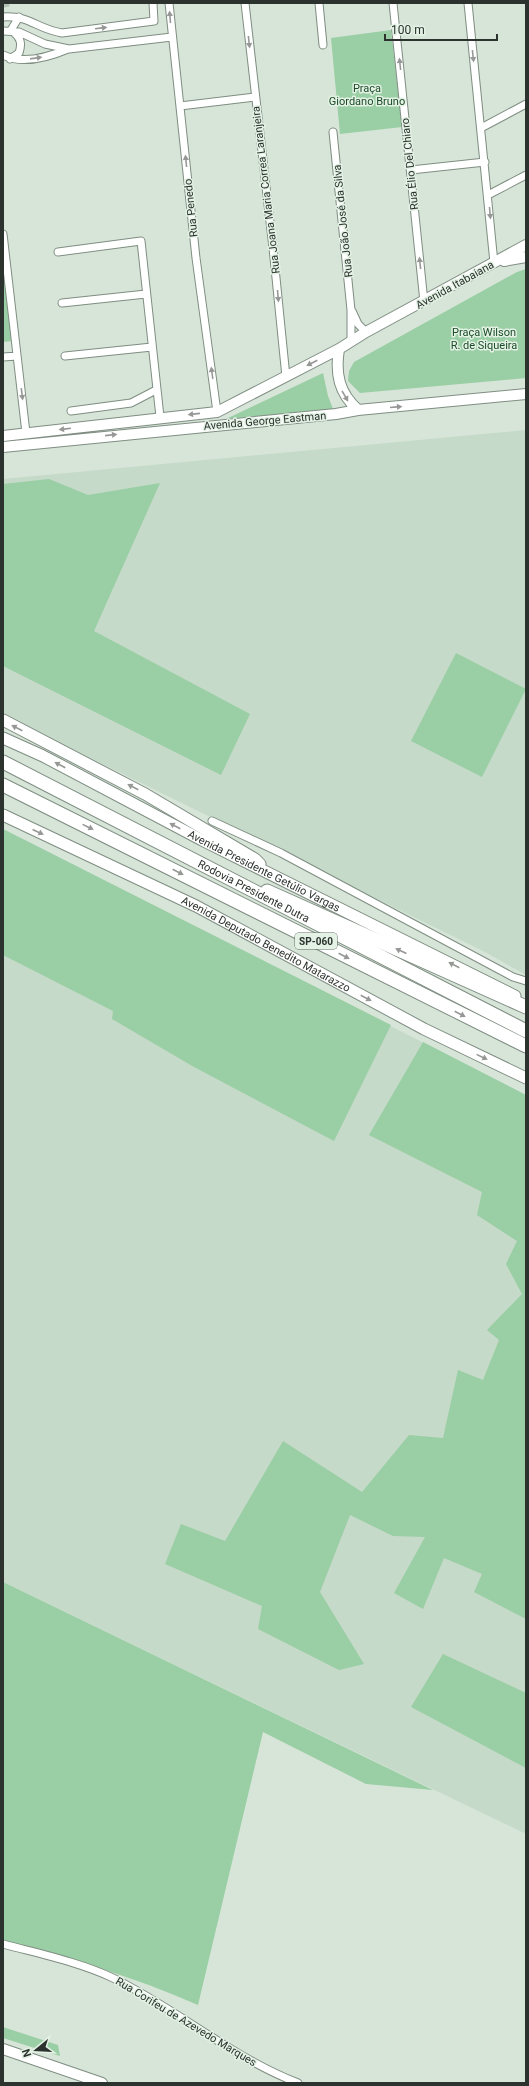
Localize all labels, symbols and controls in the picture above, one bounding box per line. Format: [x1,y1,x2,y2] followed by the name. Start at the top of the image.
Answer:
[167,11,173,23] one-way arrow
[385,16,497,42] scale bar
[391,23,425,37] text: 100 m
[95,25,107,31] one-way arrow
[246,36,253,48] one-way arrow
[470,50,477,62] one-way arrow
[30,55,42,61] one-way arrow
[397,58,403,70] one-way arrow
[329,82,405,108] park label: Praça Giordano Bruno
[249,105,283,275] street label: Rua Joana Maria Correa Laranjeira
[399,117,421,211] street label: Rua Élio Del Chiaro
[183,155,189,167] one-way arrow
[331,164,355,278] street label: Rua João José da Silva
[181,178,201,238] street label: Rua Penedo
[487,207,493,219] one-way arrow
[417,257,424,269] one-way arrow
[414,258,496,312] street label: Avenida Itabaiana
[275,290,281,302] one-way arrow
[451,326,517,352] park label: Praça Wilson R. de Siqueira
[307,360,318,366] one-way arrow
[209,367,215,379] one-way arrow
[18,388,25,400] one-way arrow
[341,390,348,402] one-way arrow
[390,404,402,410] one-way arrow
[203,409,327,433] street label: Avenida George Eastman
[188,411,200,418] one-way arrow
[59,426,71,432] one-way arrow
[105,432,117,439] one-way arrow
[12,725,23,731] one-way arrow
[54,762,66,768] one-way arrow
[127,784,139,790] one-way arrow
[169,823,181,829] one-way arrow
[82,824,94,830] one-way arrow
[186,827,343,914] street label: Avenida Presidente Getúlio Vargas
[33,829,44,835] one-way arrow
[196,857,312,925] street label: Rodovia Presidente Dutra
[172,869,183,876] one-way arrow
[179,894,353,995] street label: Avenida Deputado Benedito Matarazzo
[295,933,337,949] road number: SP-060
[395,948,407,954] one-way arrow
[338,952,350,959] one-way arrow
[448,962,460,968] one-way arrow
[360,995,372,1001] one-way arrow
[455,1011,466,1017] one-way arrow
[476,1054,488,1060] one-way arrow
[113,1975,259,2070] street label: Rua Corifeu de Azevedo Marques
[16,2030,56,2070] north arrow
[20,2047,34,2059] text: N

